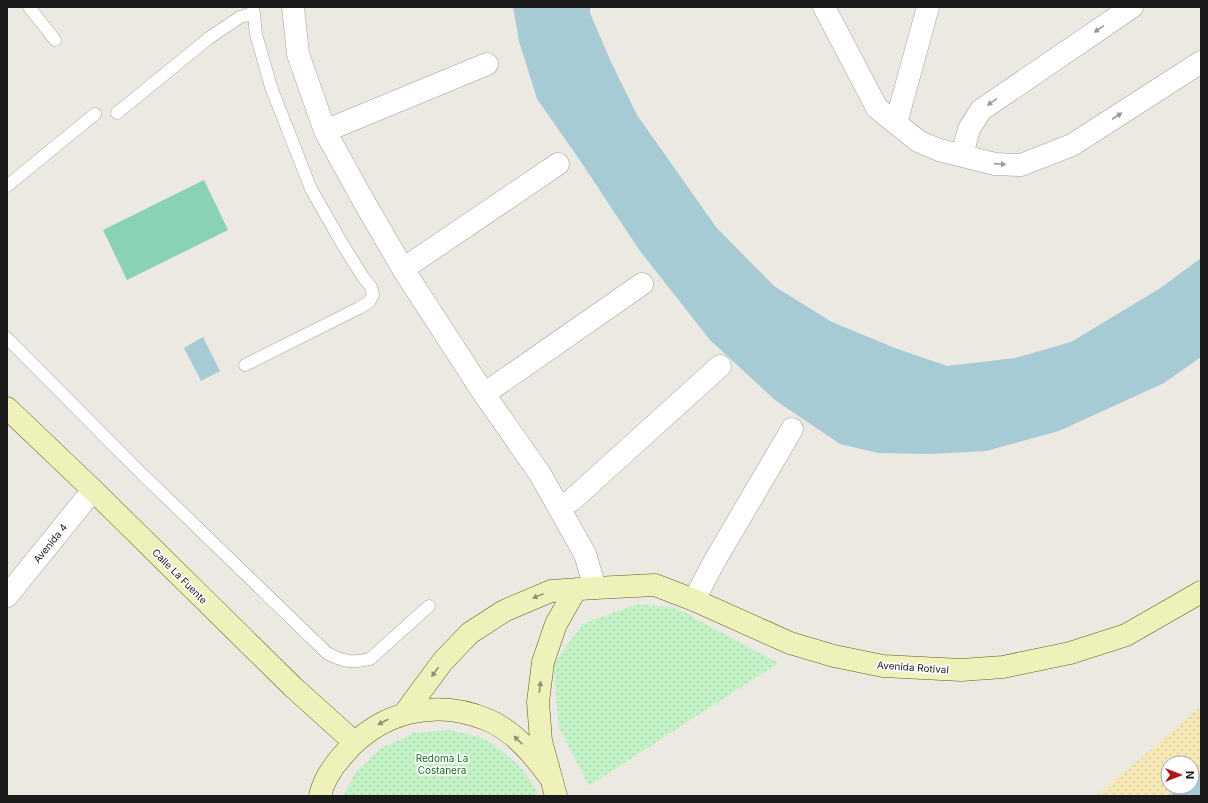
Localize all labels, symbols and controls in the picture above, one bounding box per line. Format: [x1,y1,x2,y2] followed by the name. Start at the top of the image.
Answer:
[1094,25,1105,33] one-way arrow
[987,98,997,106] one-way arrow
[1111,112,1123,119] one-way arrow
[994,160,1006,167] one-way arrow
[31,521,69,565] street label: Avenida 4
[150,546,210,606] street label: Calle La Fuente
[531,594,543,600] one-way arrow
[877,659,949,675] street label: Avenida Rotival
[431,667,439,677] one-way arrow
[537,681,543,693] one-way arrow
[378,719,389,726] one-way arrow
[513,735,523,745] one-way arrow
[416,752,468,776] park label: Redoma La Costanera
[1160,755,1200,795] north arrow
[1183,771,1197,779] text: N

